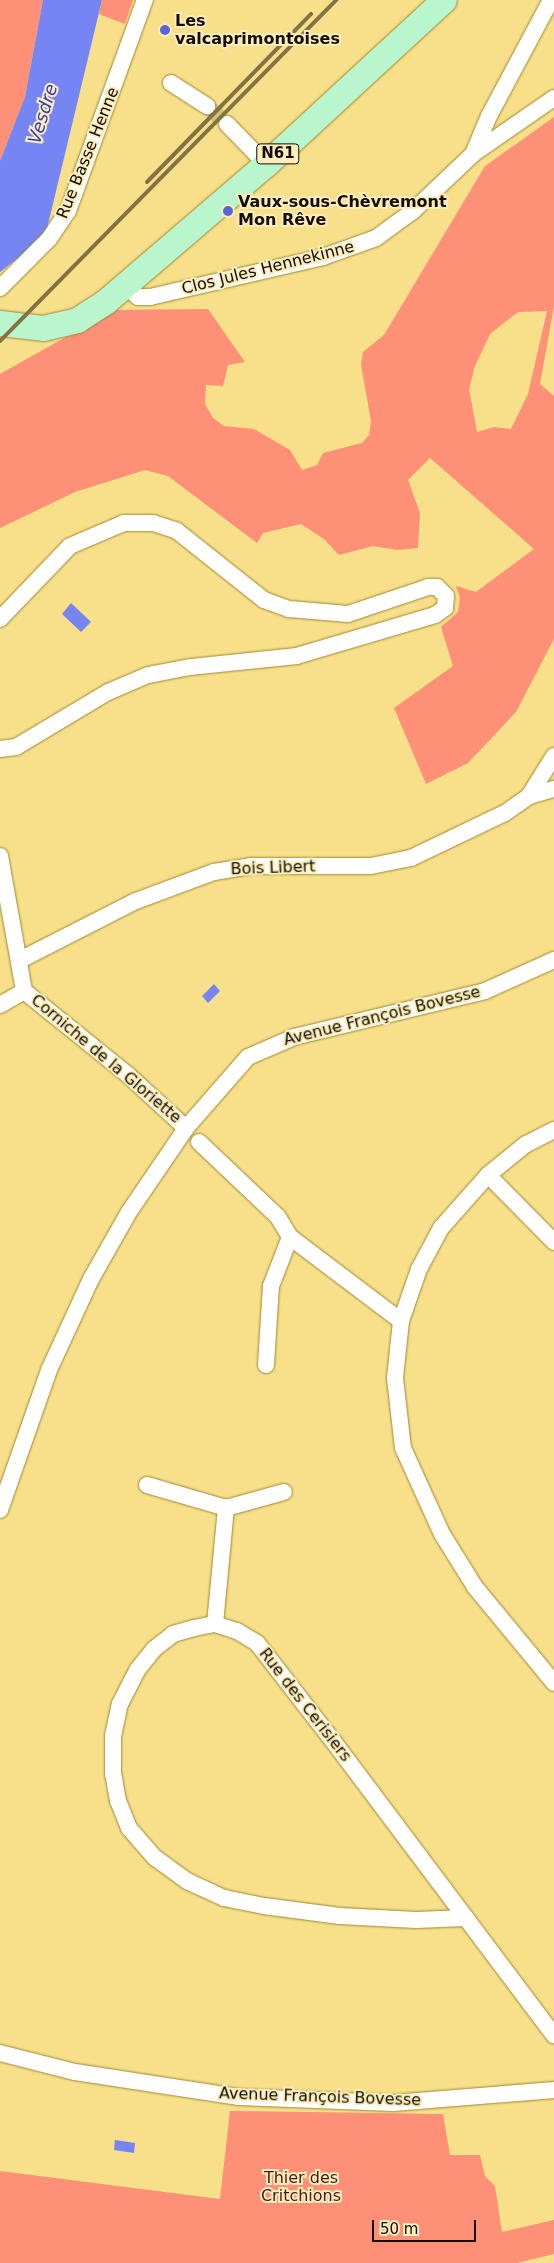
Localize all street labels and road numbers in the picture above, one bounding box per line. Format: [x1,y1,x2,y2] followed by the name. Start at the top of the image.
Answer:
[53,85,123,221] street label: Rue Basse Henne
[256,142,300,166] road number: N61
[180,237,356,299] street label: Clos Jules Hennekinne
[230,857,316,879] street label: Bois Libert
[282,982,482,1050] street label: Avenue François Bovesse
[27,991,185,1127] street label: Corniche de la Gloriette
[255,1645,355,1765] street label: Rue des Cerisiers
[219,2084,421,2110] street label: Avenue François Bovesse

